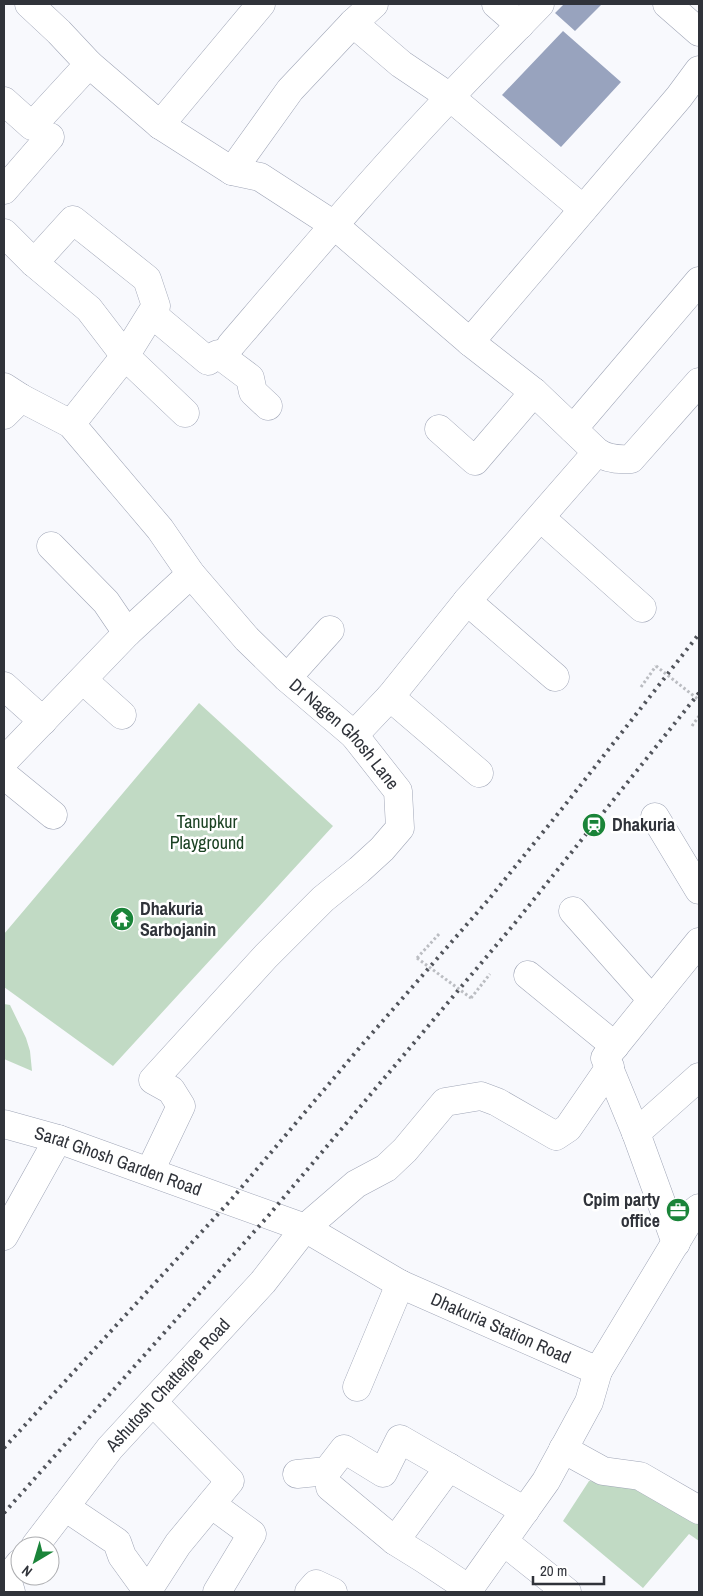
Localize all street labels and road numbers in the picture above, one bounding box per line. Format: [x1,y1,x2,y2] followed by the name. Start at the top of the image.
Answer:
[284,672,405,795] street label: Dr Nagen Ghosh Lane
[32,1120,205,1202] street label: Sarat Ghosh Garden Road
[427,1286,575,1370] street label: Dhakuria Station Road
[99,1313,236,1458] street label: Ashutosh Chatterjee Road

